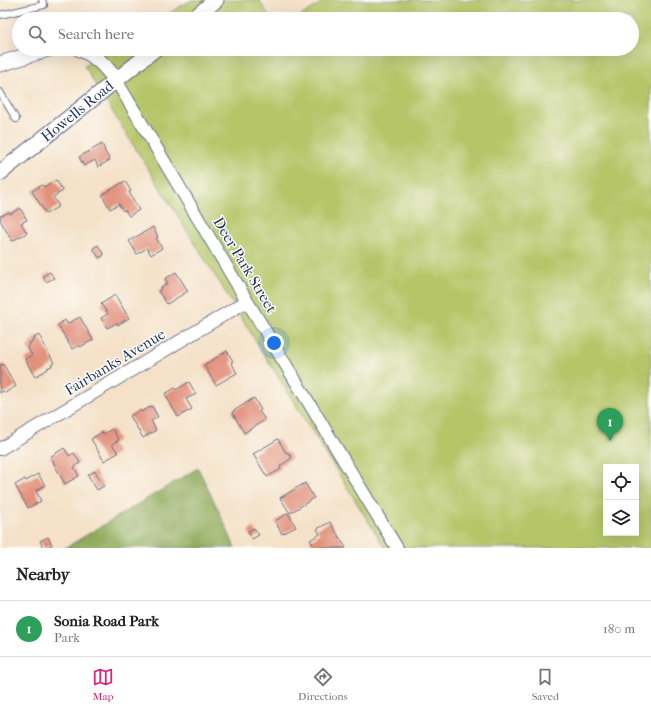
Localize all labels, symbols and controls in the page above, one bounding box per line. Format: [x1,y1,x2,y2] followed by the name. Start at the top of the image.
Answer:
[12,12,639,56] search box
[26,23,48,45] icon: search
[58,25,134,43] text: Search here
[37,76,118,146] street label: Howells Road
[209,214,281,317] street label: Deer Park Street
[61,325,169,399] street label: Fairbanks Avenue
[264,333,284,353] your location
[597,408,623,441] pin: 1
[603,464,639,536] map controls
[603,464,639,500] button: locate
[603,500,639,536] button: layers
[16,564,70,584] text: Nearby
[54,612,159,630] text: Sonia Road Park
[27,621,31,636] text: 1
[603,621,635,636] text: 180 m
[54,630,80,645] text: Park
[92,666,114,703] tab: Map
[298,666,348,703] tab: Directions
[532,666,559,703] tab: Saved

